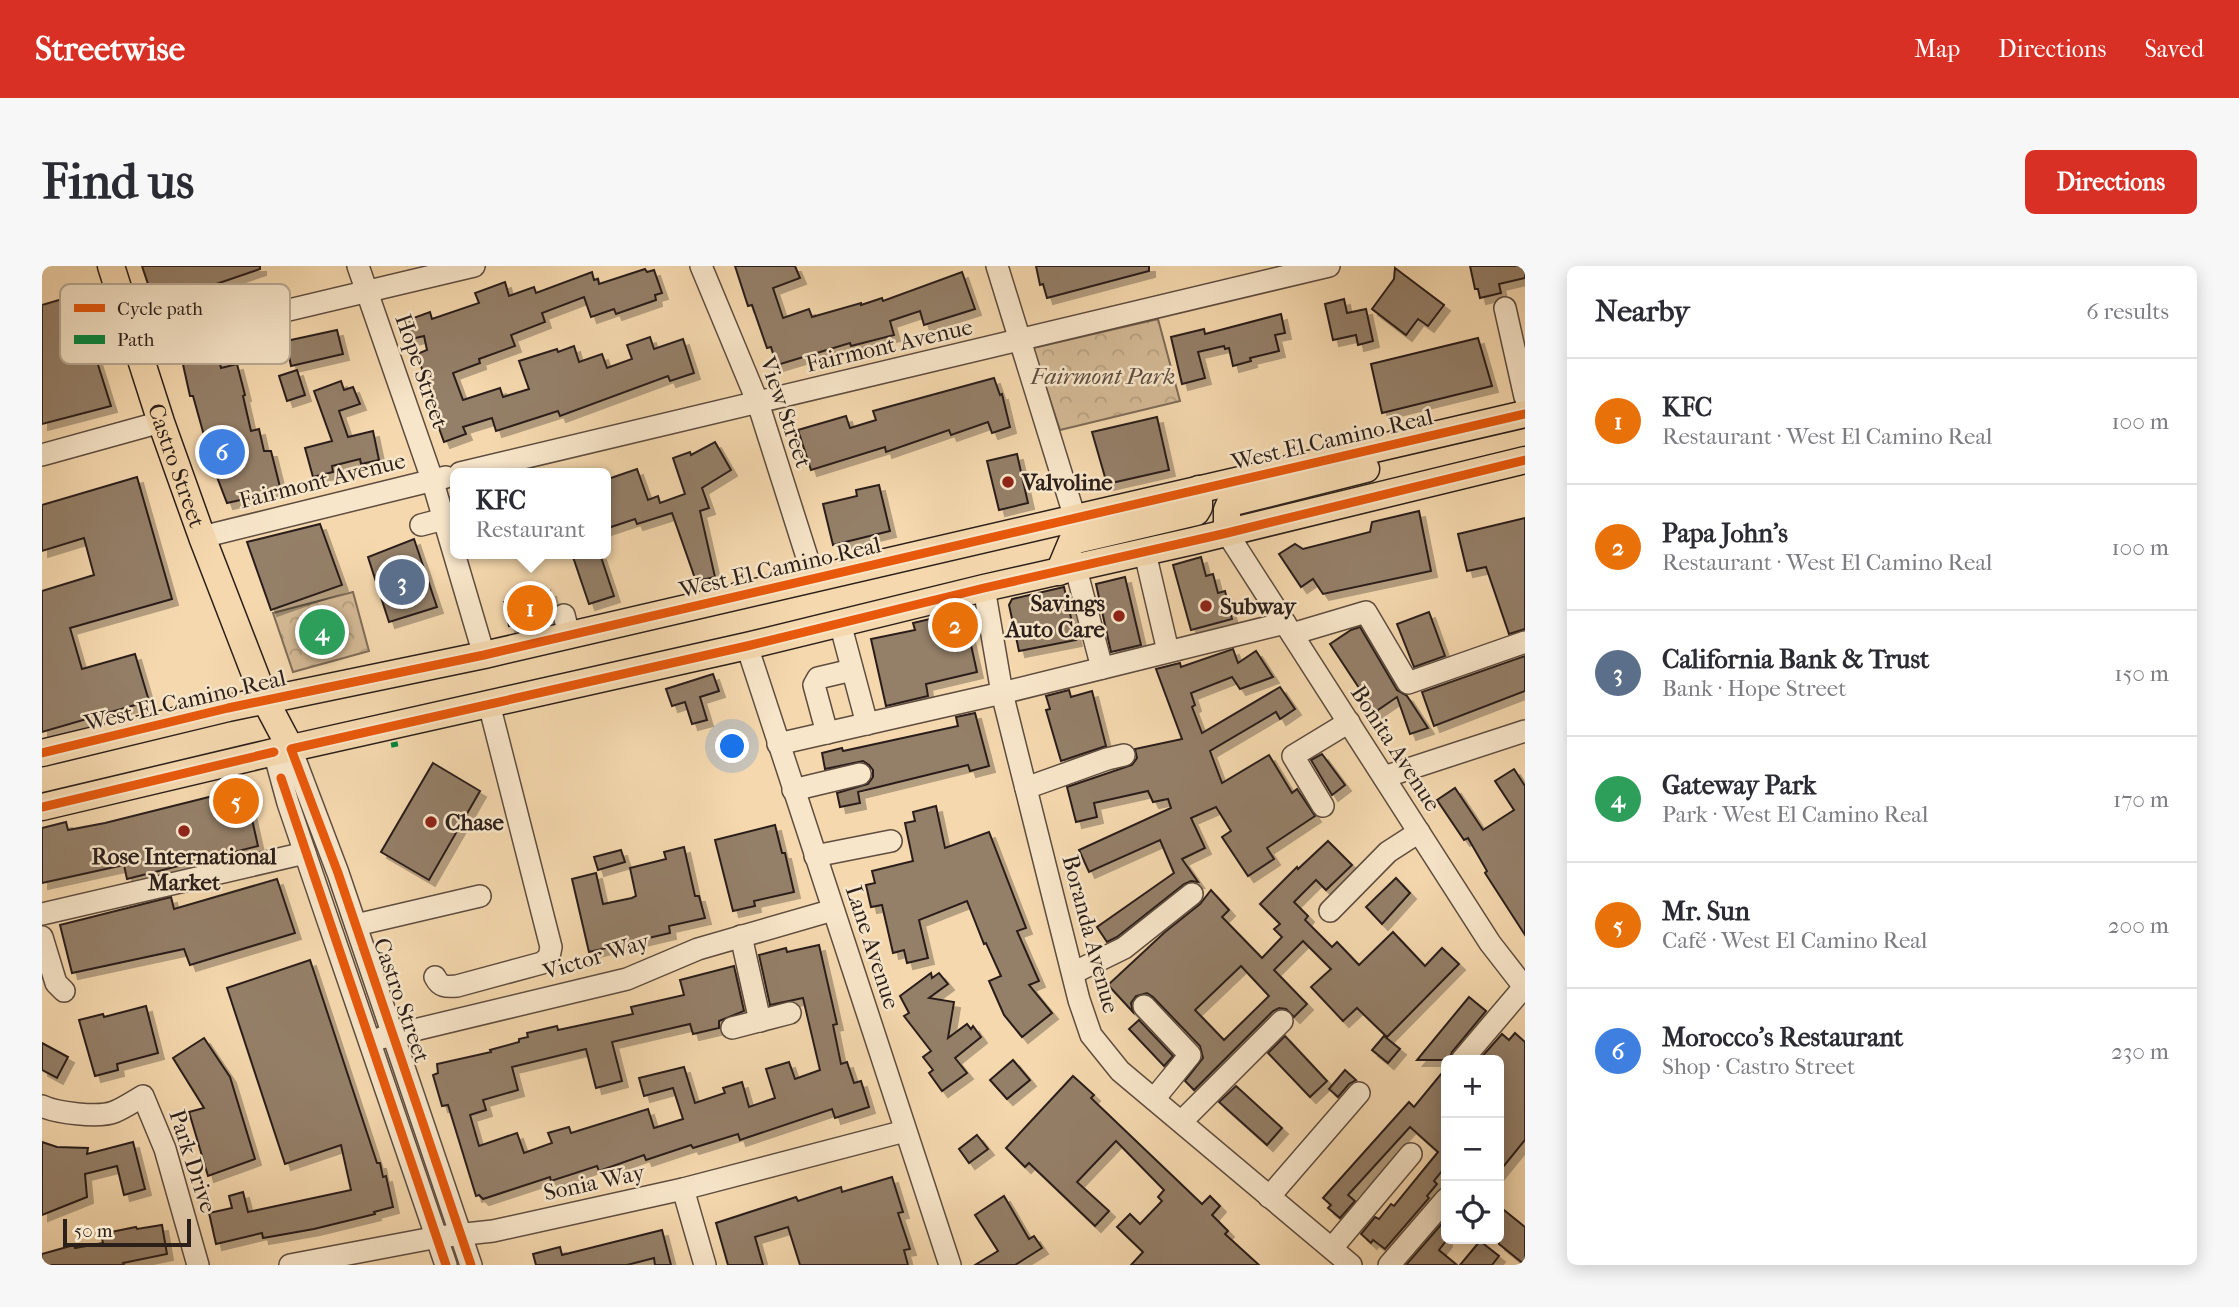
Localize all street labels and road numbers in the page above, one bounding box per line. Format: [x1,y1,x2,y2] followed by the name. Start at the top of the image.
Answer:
[389,310,454,432] street label: Hope Street
[803,313,975,378] street label: Fairmont Avenue
[754,352,817,471] street label: View Street
[142,400,211,531] street label: Castro Street
[1228,403,1436,476] street label: West El Camino Real
[236,447,408,514] street label: Fairmont Avenue
[676,531,884,604] street label: West El Camino Real
[81,664,289,737] street label: West El Camino Real
[1345,680,1446,816] street label: Bonita Avenue
[1056,852,1125,1016] street label: Boranda Avenue
[840,882,905,1012] street label: Lane Avenue
[539,927,653,986] street label: Victor Way
[368,934,435,1066] street label: Castro Street
[163,1106,222,1216] street label: Park Drive
[541,1158,648,1206] street label: Sonia Way

